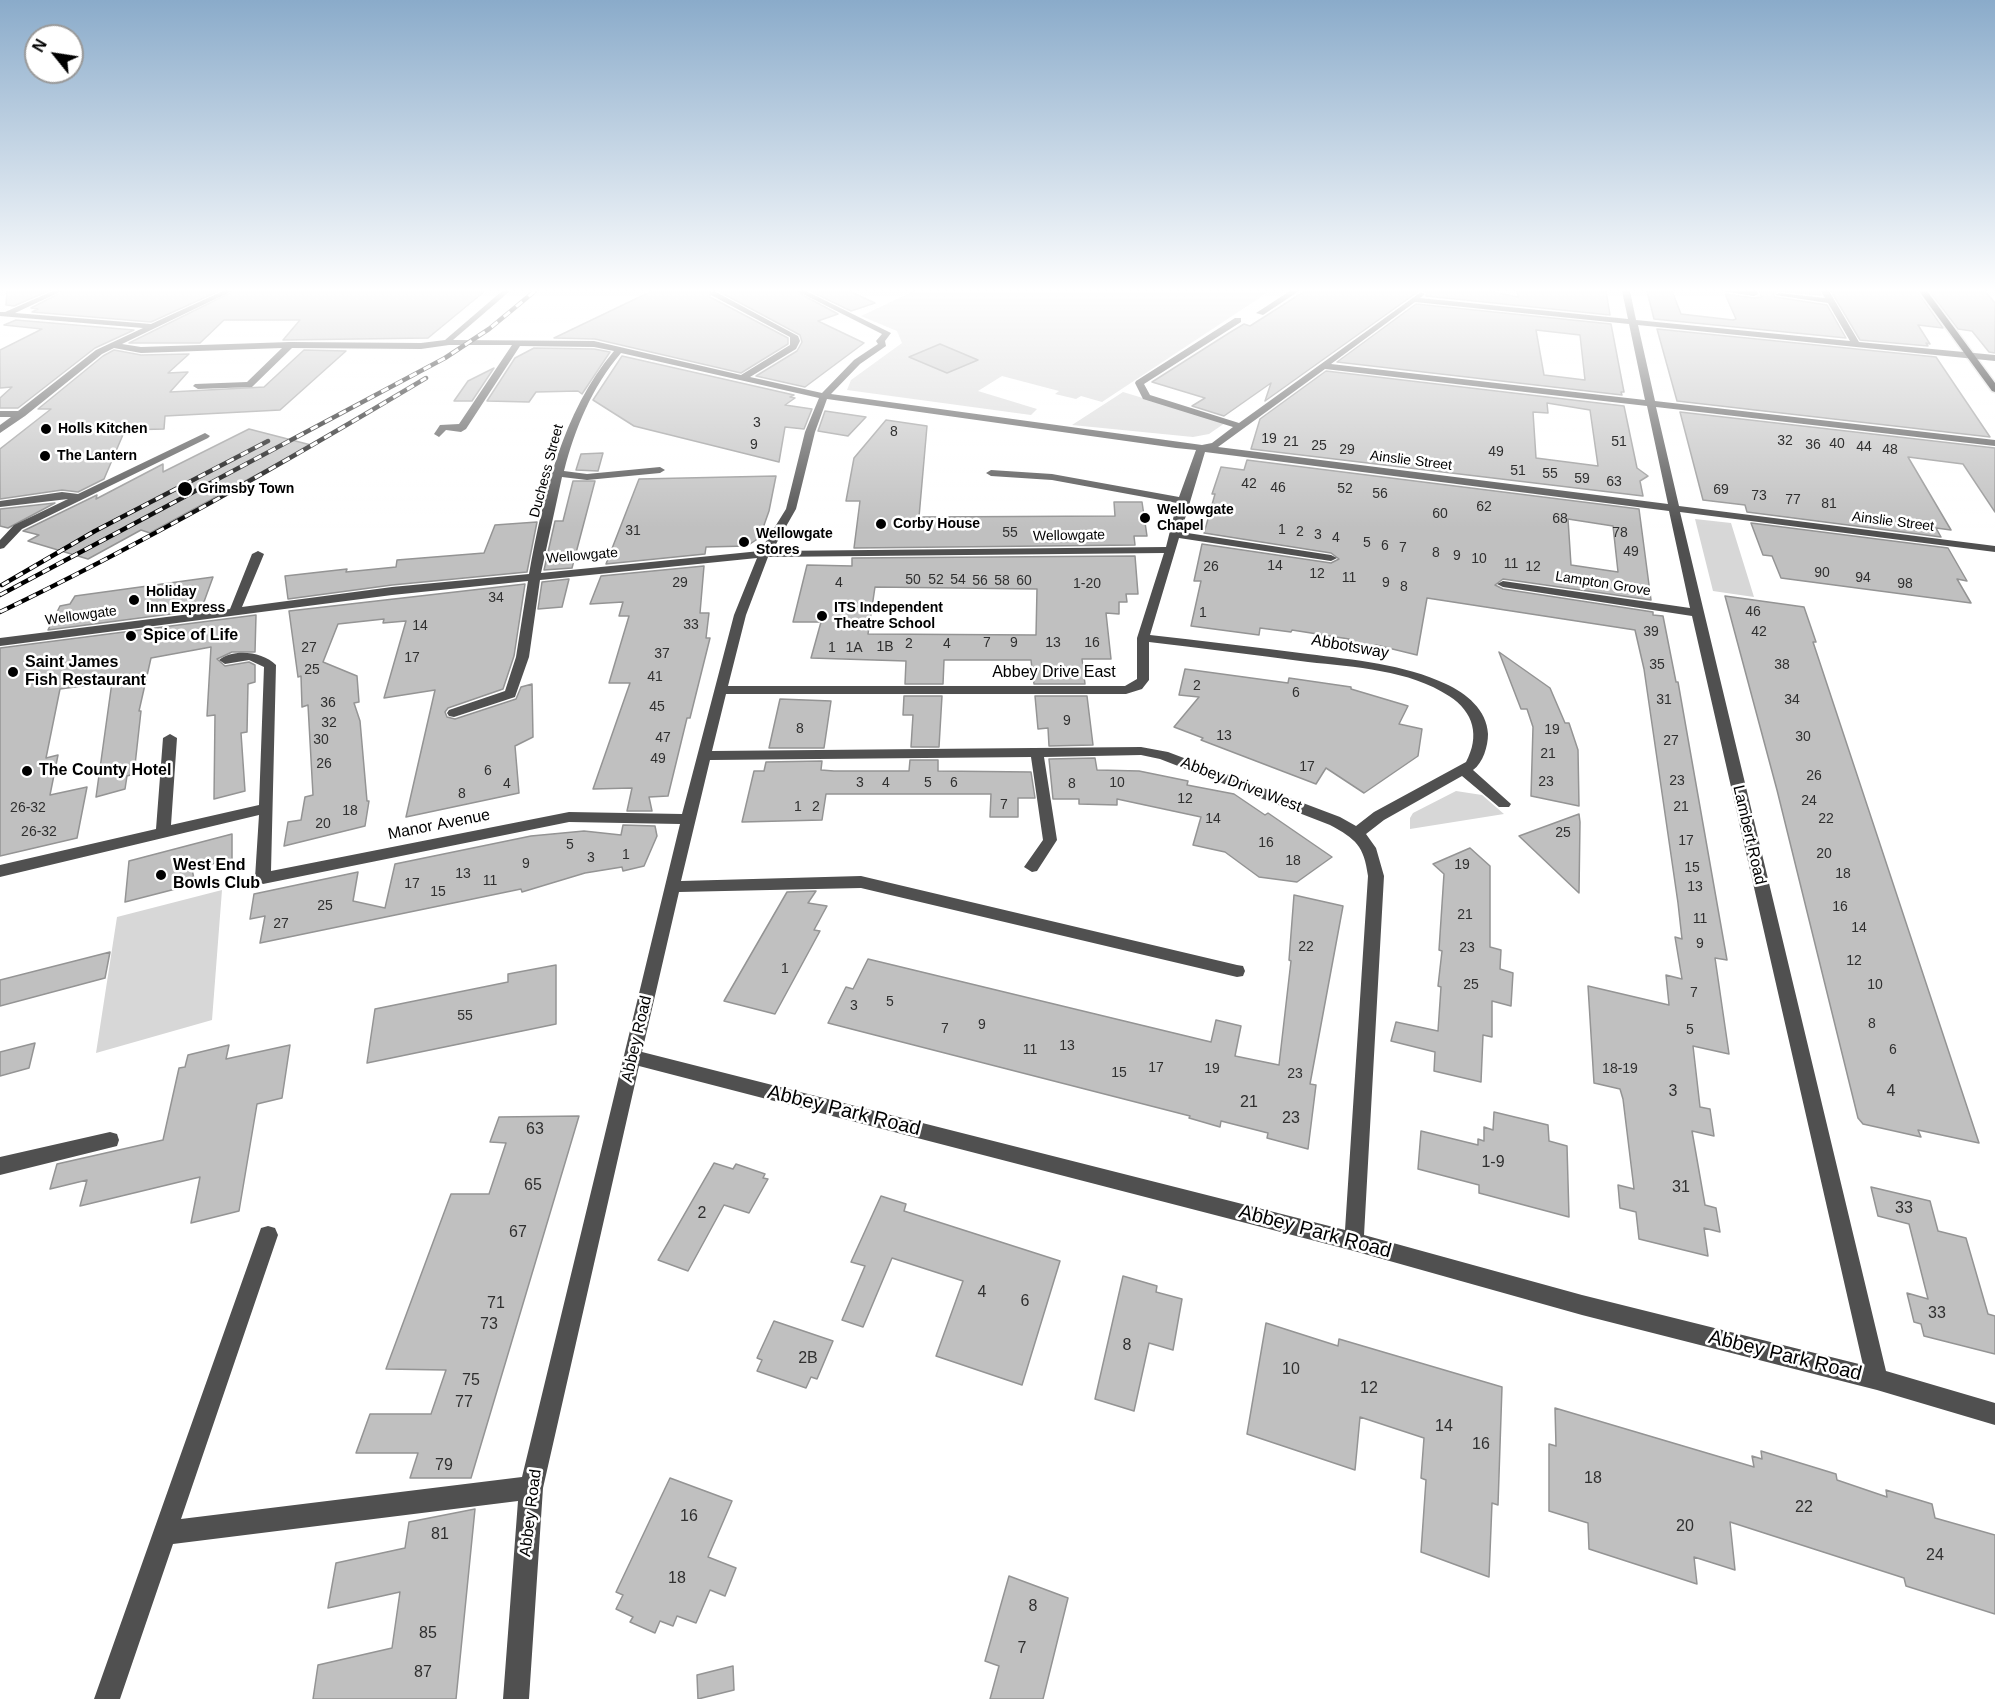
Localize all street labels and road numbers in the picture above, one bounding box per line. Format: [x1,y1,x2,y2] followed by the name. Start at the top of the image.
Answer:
[527,423,567,519] street label: Duchess Street
[1369,448,1453,474] street label: Ainslie Street
[1851,509,1935,535] street label: Ainslie Street
[1033,527,1105,545] street label: Wellowgate
[545,544,619,568] street label: Wellowgate
[1554,568,1652,600] street label: Lampton Grove
[44,603,118,629] street label: Wellowgate
[1310,631,1390,663] street label: Abbotsway
[992,663,1116,683] street label: Abbey Drive East
[1178,753,1304,817] street label: Abbey Drive West
[1728,783,1770,887] street label: Lambert Road
[386,806,492,844] street label: Manor Avenue
[618,994,656,1084] street label: Abbey Road
[765,1080,923,1142] street label: Abbey Park Road
[1236,1200,1394,1264] street label: Abbey Park Road
[1706,1325,1864,1387] street label: Abbey Park Road
[516,1468,546,1558] street label: Abbey Road

